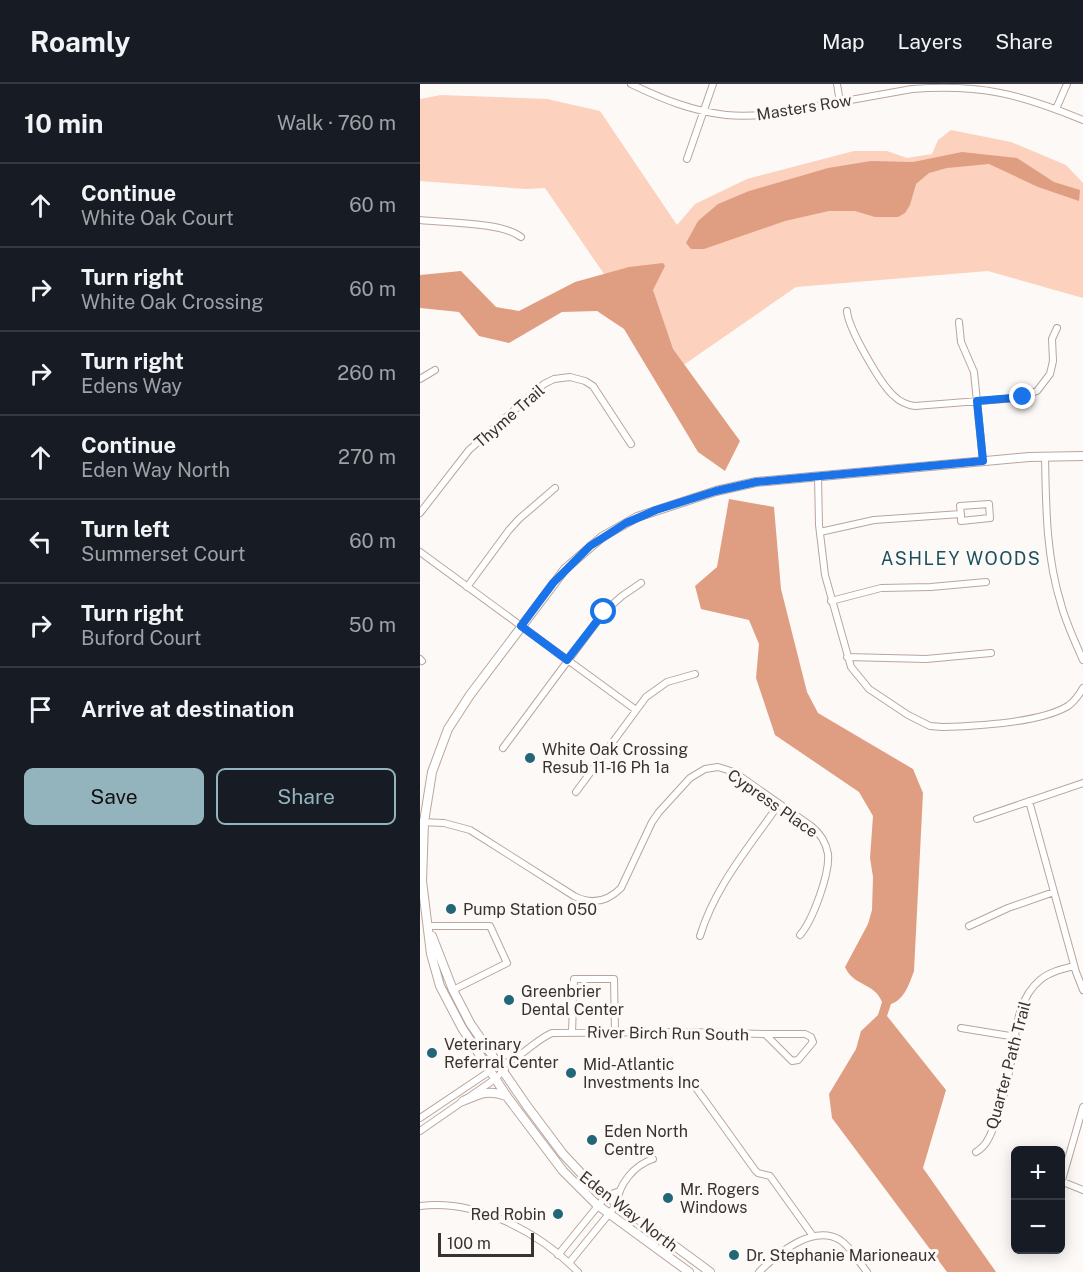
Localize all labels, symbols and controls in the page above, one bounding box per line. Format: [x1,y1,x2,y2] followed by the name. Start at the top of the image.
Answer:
[30,25,130,58] text: Roamly
[822,29,865,54] text: Map
[898,29,962,54] text: Layers
[995,29,1053,54] text: Share
[755,91,853,124] street label: Masters Row
[24,108,103,139] text: 10 min
[277,111,396,135] text: Walk · 760 m
[81,180,176,206] text: Continue
[24,189,57,222] icon: ahead
[349,193,396,217] text: 60 m
[81,206,234,230] text: White Oak Court
[81,264,184,290] text: Turn right
[24,273,57,306] icon: right
[349,277,396,301] text: 60 m
[81,290,264,314] text: White Oak Crossing
[81,348,184,374] text: Turn right
[24,357,57,390] icon: right
[337,361,396,385] text: 260 m
[81,374,182,398] text: Edens Way
[470,381,548,452] street label: Thyme Trail
[1009,383,1035,409] route end
[81,432,176,458] text: Continue
[24,441,57,474] icon: ahead
[338,445,396,469] text: 270 m
[81,458,230,482] text: Eden Way North
[81,516,170,542] text: Turn left
[24,525,57,558] icon: left
[349,529,396,553] text: 60 m
[81,542,246,566] text: Summerset Court
[881,548,1041,569] district label: ASHLEY WOODS
[590,598,616,624] route start
[81,600,184,626] text: Turn right
[24,609,57,642] icon: right
[349,613,396,637] text: 50 m
[81,626,202,650] text: Buford Court
[24,693,57,726] icon: arrive
[81,696,294,722] text: Arrive at destination
[542,740,688,777] place label: White Oak Crossing Resub 11-16 Ph 1a
[523,751,537,765] marker: White Oak Crossing Resub 11-16 Ph 1a
[724,765,821,842] street label: Cypress Place
[24,768,204,825] button: Save
[216,768,396,825] button: Share
[463,900,597,919] place label: Pump Station 050
[444,902,458,916] marker: Pump Station 050
[521,982,624,1019] place label: Greenbrier Dental Center
[502,993,516,1007] marker: Greenbrier Dental Center
[982,999,1035,1131] street label: Quarter Path Trail
[587,1023,749,1044] street label: River Birch Run South
[444,1035,559,1072] place label: Veterinary Referral Center
[425,1046,439,1060] marker: Veterinary Referral Center
[583,1055,700,1092] place label: Mid-Atlantic Investments Inc
[564,1066,578,1080] marker: Mid-Atlantic Investments Inc
[604,1122,688,1159] place label: Eden North Centre
[585,1133,599,1147] marker: Eden North Centre
[1011,1146,1065,1254] map controls
[1011,1146,1065,1200] button: +
[576,1167,682,1256] street label: Eden Way North
[680,1180,759,1217] place label: Mr. Rogers Windows
[661,1191,675,1205] marker: Mr. Rogers Windows
[1011,1200,1065,1254] button: −
[471,1205,546,1224] place label: Red Robin
[551,1207,565,1221] marker: Red Robin
[438,1230,534,1258] scale bar
[447,1234,491,1253] text: 100 m
[746,1246,936,1265] place label: Dr. Stephanie Marioneaux
[727,1248,741,1262] marker: Dr. Stephanie Marioneaux

